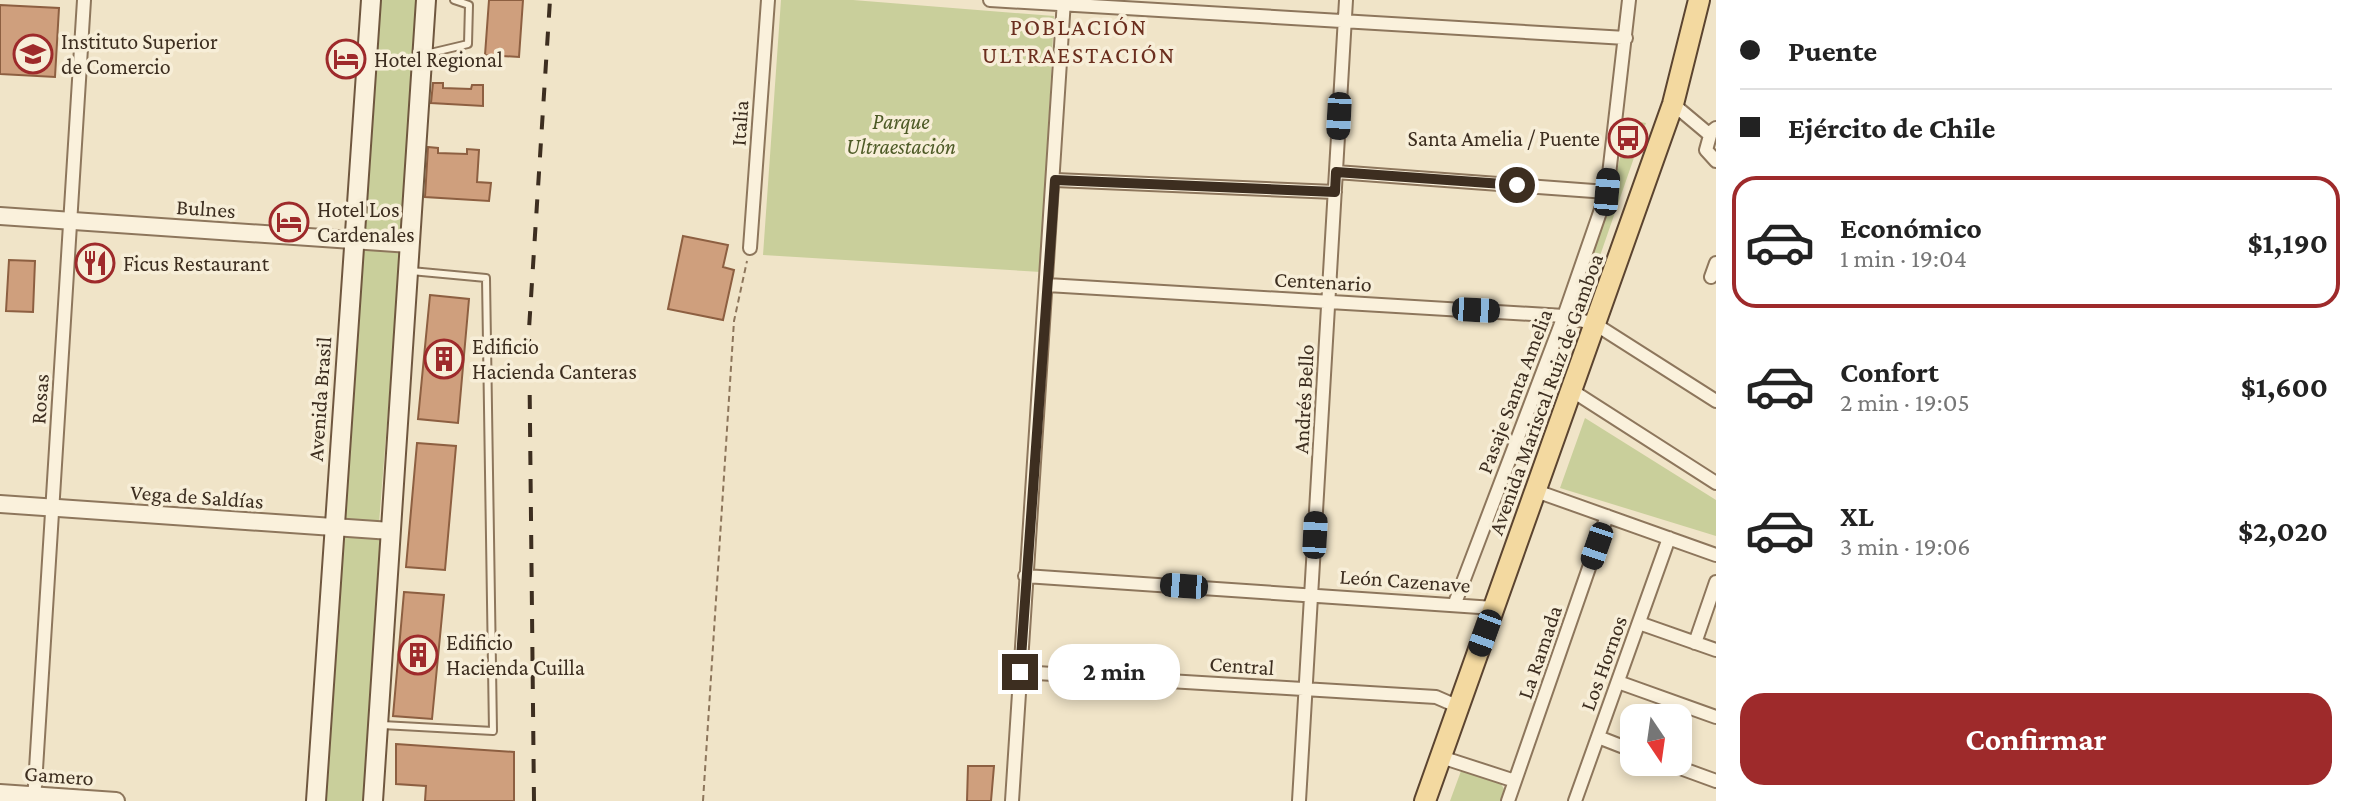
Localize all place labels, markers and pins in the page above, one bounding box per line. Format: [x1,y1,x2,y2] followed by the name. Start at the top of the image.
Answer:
[61,29,218,79] place label: Instituto Superior de Comercio
[12,33,54,75] school or university icon: Instituto Superior de Comercio
[325,38,367,80] hotel icon: Hotel Regional
[374,47,503,72] place label: Hotel Regional
[1607,117,1649,159] bus stop icon: Santa Amelia / Puente
[1408,126,1600,151] place label: Santa Amelia / Puente
[317,197,415,247] place label: Hotel Los Cardenales
[268,201,310,243] hotel icon: Hotel Los Cardenales
[74,242,116,284] restaurant icon: Ficus Restaurant
[123,251,270,276] place label: Ficus Restaurant
[472,334,637,384] place label: Edificio Hacienda Canteras
[423,338,465,380] building icon: Edificio Hacienda Canteras
[446,630,585,680] place label: Edificio Hacienda Cuilla
[397,634,439,676] building icon: Edificio Hacienda Cuilla

